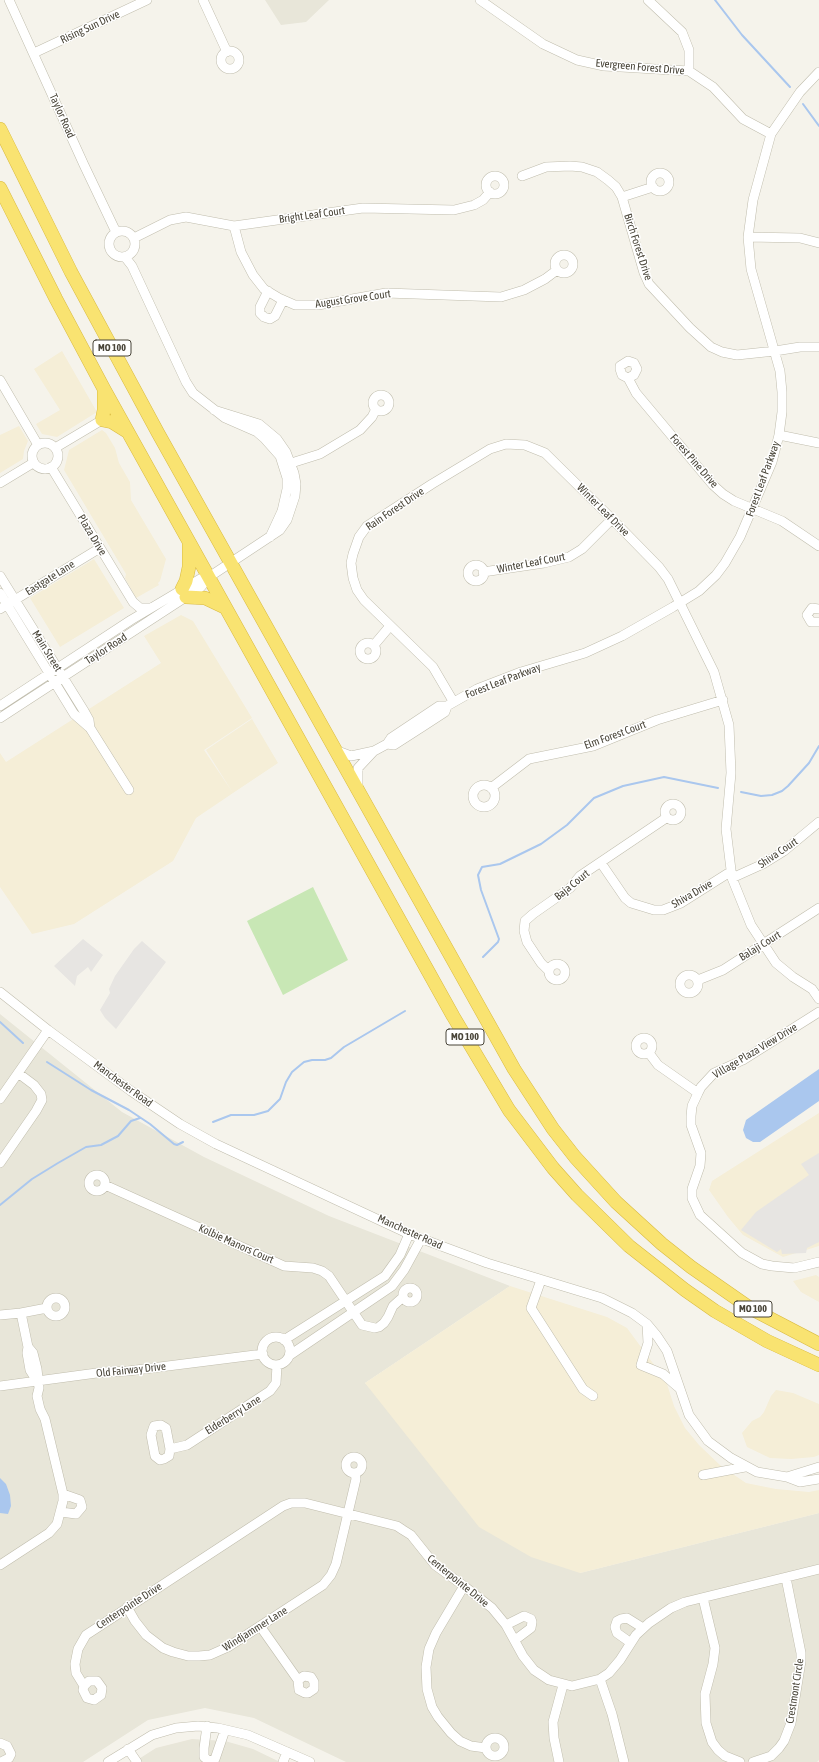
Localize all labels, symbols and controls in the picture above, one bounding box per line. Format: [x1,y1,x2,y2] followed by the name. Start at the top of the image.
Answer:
[58,7,122,47] street label: Rising Sun Drive
[595,57,685,77] street label: Evergreen Forest Drive
[46,92,78,140] street label: Taylor Road
[278,204,346,226] street label: Bright Leaf Court
[621,212,655,282] street label: Birch Forest Drive
[314,287,392,311] street label: August Grove Court
[93,340,131,356] road number: MO 100
[667,431,721,491] street label: Forest Pine Drive
[743,439,783,519] street label: Forest Leaf Parkway
[574,481,632,539] street label: Winter Leaf Drive
[363,485,427,533] street label: Rain Forest Drive
[75,512,109,558] street label: Plaza Drive
[496,550,566,576] street label: Winter Leaf Court
[23,558,77,598] street label: Eastgate Lane
[29,628,65,674] street label: Main Street
[83,631,129,667] street label: Taylor Road
[463,661,543,701] street label: Forest Leaf Parkway
[582,718,648,752] street label: Elm Forest Court
[756,835,800,871] street label: Shiva Court
[552,867,592,903] street label: Baja Court
[669,877,715,911] street label: Shiva Drive
[737,928,783,964] street label: Balaji Court
[710,1021,800,1081] street label: Village Plaza View Drive
[446,1029,484,1045] road number: MO 100
[91,1058,155,1110] street label: Manchester Road
[375,1212,445,1252] street label: Manchester Road
[196,1222,276,1266] street label: Kolbie Manors Court
[734,1301,772,1317] road number: MO 100
[95,1360,167,1380] street label: Old Fairway Drive
[203,1393,263,1437] street label: Elderberry Lane
[424,1552,492,1610] street label: Centerpointe Drive
[94,1580,164,1632] street label: Centerpointe Drive
[220,1604,290,1654] street label: Windjammer Lane
[783,1657,807,1725] street label: Crestmont Circle

